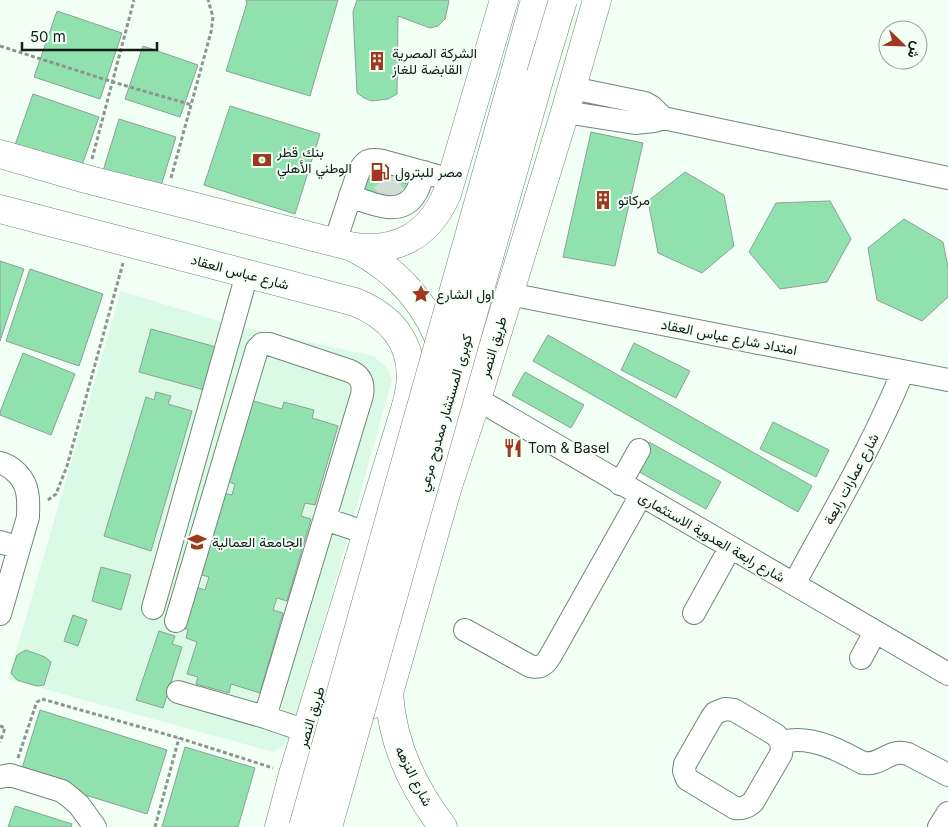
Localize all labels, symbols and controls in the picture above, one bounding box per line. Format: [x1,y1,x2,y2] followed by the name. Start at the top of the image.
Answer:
[22,20,158,52] scale bar
[878,20,928,70] north arrow
[30,27,66,46] text: 50 m
[903,39,927,61] text: ش
[391,44,477,78] place label: الشركة المصرية القابضة للغاز
[366,50,388,72] building icon: الشركة المصرية القابضة للغاز
[276,143,352,180] place label: بنك قطر الوطني الأهلي
[251,149,273,171] bank icon: بنك قطر الوطني الأهلي
[369,161,391,183] fuel station icon: مصر للبترول
[395,163,463,182] place label: مصر للبترول
[592,189,614,211] building icon: مركاتو
[618,191,650,209] place label: مركاتو
[188,250,291,296] street label: شارع عباس العقاد
[410,283,432,305] place icon: اول الشارع
[436,285,495,305] place label: اول الشارع
[475,314,511,381] street label: طريق النصر
[659,315,798,361] street label: امتداد شارع عباس العقاد
[414,332,479,495] street label: كوبرى المستشار ممدوح مرعي
[819,430,884,529] street label: شارع عمارات رابعة
[502,437,524,459] restaurant icon: Tom & Basel
[528,439,609,456] place label: Tom & Basel
[635,488,788,588] street label: شارع رابعة العدوية الاستثمارى
[186,531,208,553] school or university icon: الجامعة العمالية
[212,533,303,551] place label: الجامعة العمالية
[293,684,329,751] street label: طريق النصر
[389,743,437,810] street label: شارع النزهه

